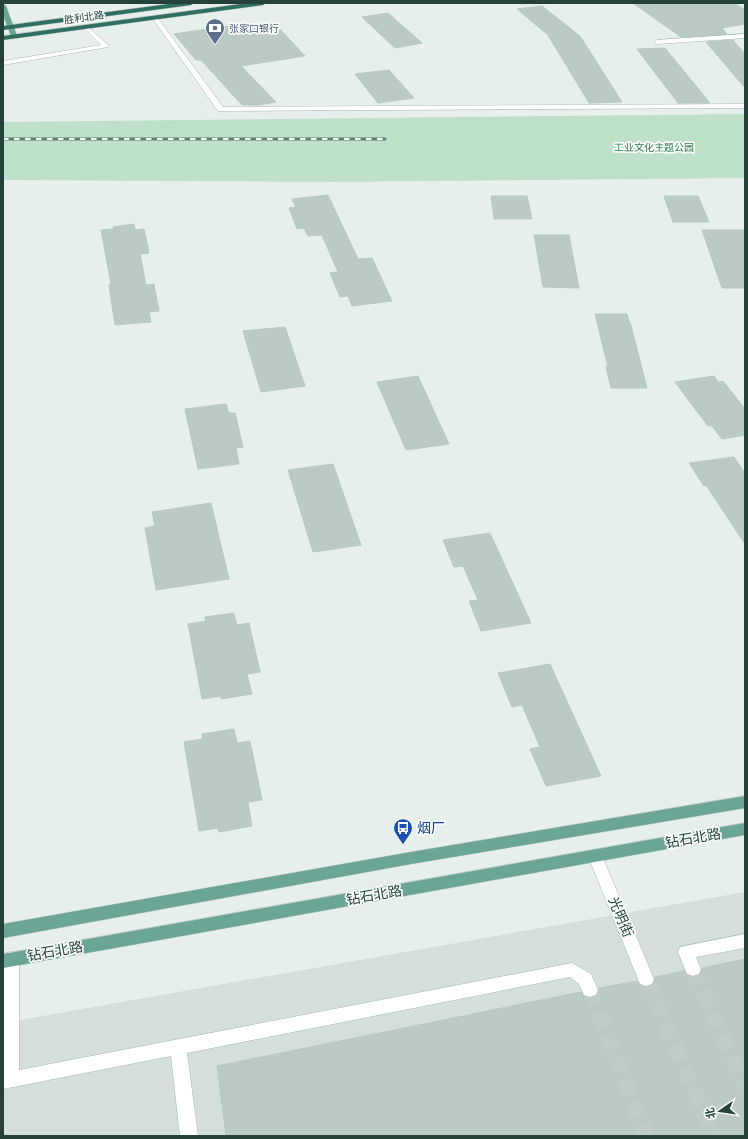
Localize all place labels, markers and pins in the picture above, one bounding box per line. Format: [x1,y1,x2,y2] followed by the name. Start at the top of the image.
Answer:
[204,17,226,45] bank icon: 张家口银行
[229,22,279,35] place label: 张家口银行
[392,817,414,845] bus stop icon: 烟厂
[417,819,445,837] place label: 烟厂

